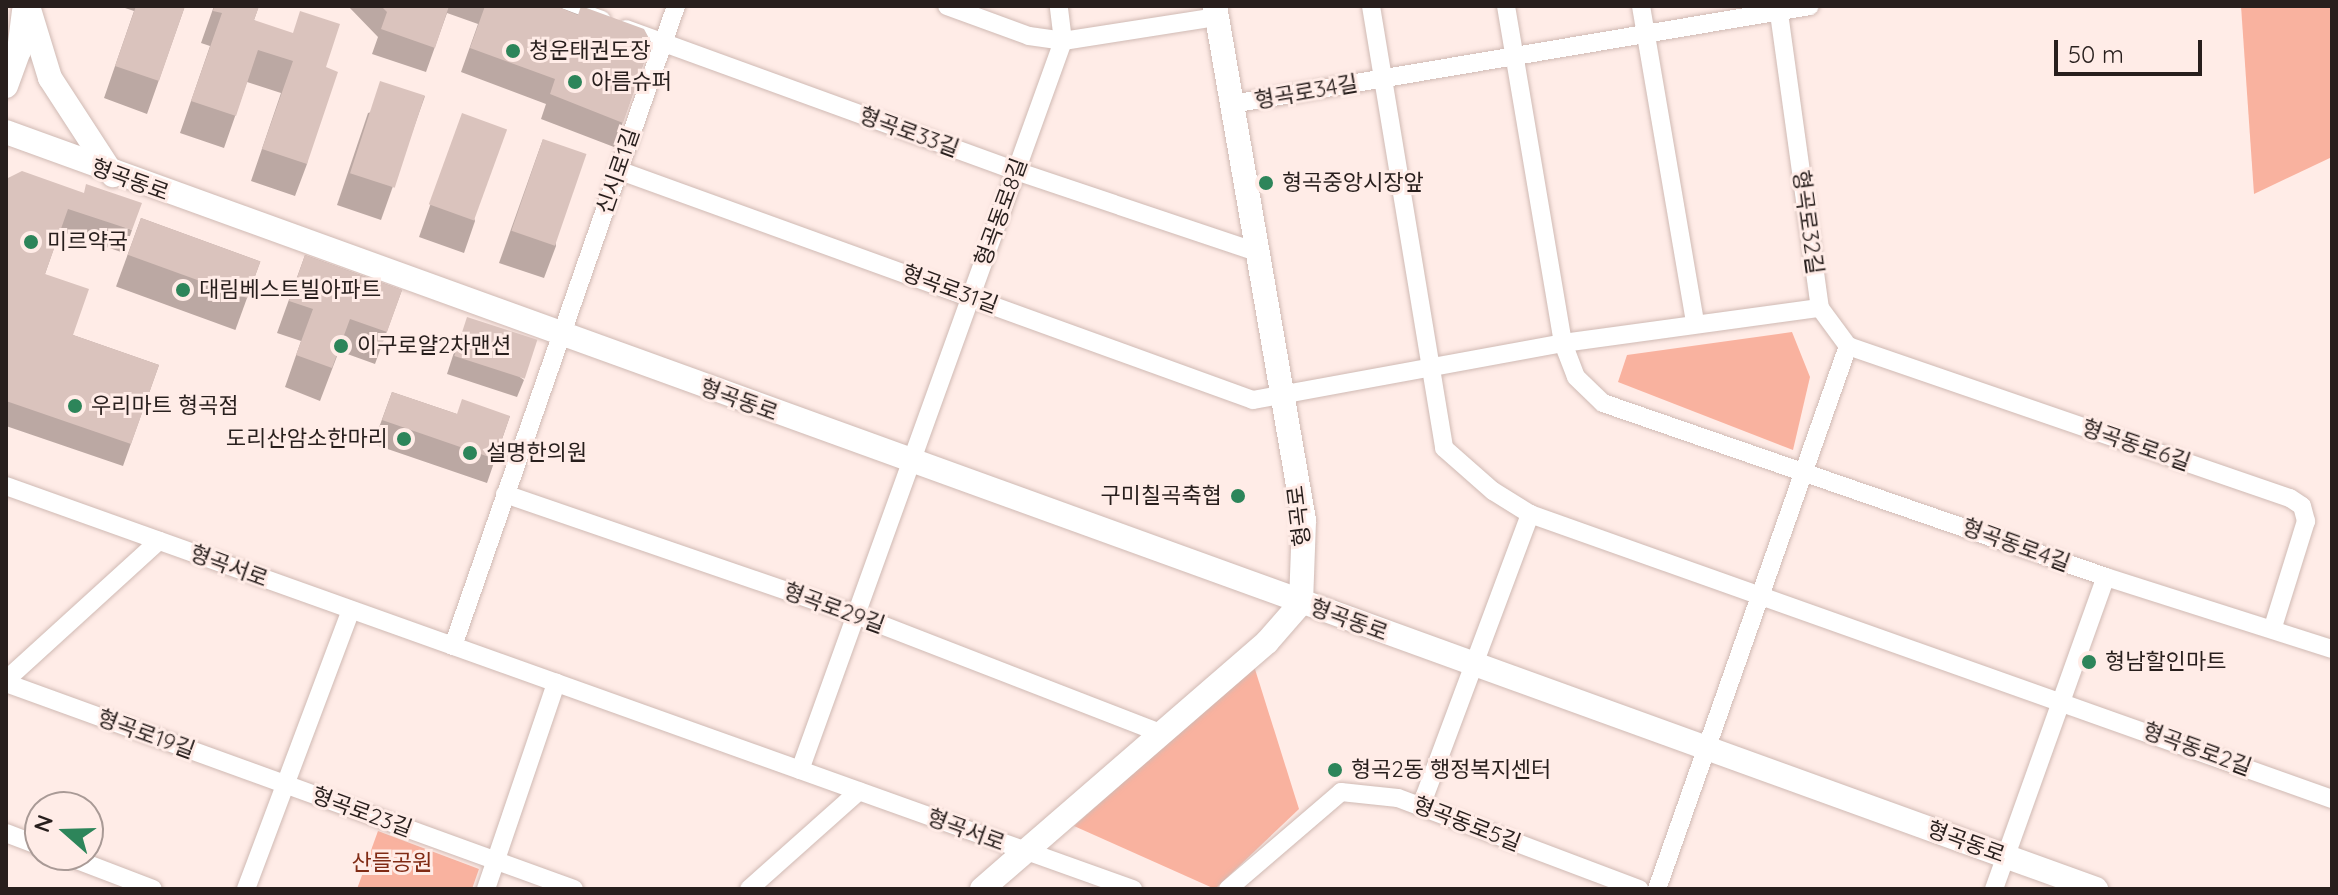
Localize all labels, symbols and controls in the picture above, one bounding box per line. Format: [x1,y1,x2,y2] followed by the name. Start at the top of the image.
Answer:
[2058,24,2206,74] scale bar
[529,38,650,64] place label: 청운태권도장
[2068,39,2124,69] text: 50 m
[504,42,522,60] marker: 청운태권도장
[591,69,672,95] place label: 아름슈퍼
[1252,70,1360,114] street label: 형곡로34길
[566,73,584,91] marker: 아름슈퍼
[856,102,962,162] street label: 형곡로33길
[591,125,645,217] street label: 신시로1길
[87,154,173,206] street label: 형곡동로
[969,154,1033,270] street label: 형곡동로8길
[1788,168,1828,276] street label: 형곡로32길
[1282,170,1424,196] place label: 형곡중앙시장앞
[1257,174,1275,192] marker: 형곡중앙시장앞
[47,229,128,255] place label: 미르약국
[22,233,40,251] marker: 미르약국
[898,259,1002,319] street label: 형곡로31길
[199,277,381,303] place label: 대림베스트빌아파트
[174,281,192,299] marker: 대림베스트빌아파트
[357,333,511,359] place label: 이구로얄2차맨션
[332,337,350,355] marker: 이구로얄2차맨션
[696,374,782,426] street label: 형곡동로
[91,393,239,419] place label: 우리마트 형곡점
[66,397,84,415] marker: 우리마트 형곡점
[2078,414,2194,476] street label: 형곡동로6길
[226,426,388,452] place label: 도리산암소한마리
[395,430,413,448] marker: 도리산암소한마리
[486,440,587,466] place label: 설명한의원
[461,444,479,462] marker: 설명한의원
[1101,483,1222,509] place label: 구미칠곡축협
[1282,484,1316,548] street label: 형곡로
[1229,487,1247,505] marker: 구미칠곡축협
[1958,513,2074,577] street label: 형곡동로4길
[186,540,272,592] street label: 형곡서로
[780,578,888,638] street label: 형곡로29길
[1306,594,1392,646] street label: 형곡동로
[2105,649,2226,675] place label: 형남할인마트
[2080,653,2098,671] marker: 형남할인마트
[94,704,198,764] street label: 형곡로19길
[2139,717,2255,781] street label: 형곡동로2길
[1351,757,1551,783] place label: 형곡2동 행정복지센터
[1326,761,1344,779] marker: 형곡2동 행정복지센터
[308,782,416,842] street label: 형곡로23길
[24,791,104,871] north arrow
[1409,791,1525,857] street label: 형곡동로5길
[923,804,1009,856] street label: 형곡서로
[27,811,59,836] text: N
[1923,816,2009,868] street label: 형곡동로
[352,850,432,876] park label: 산들공원

